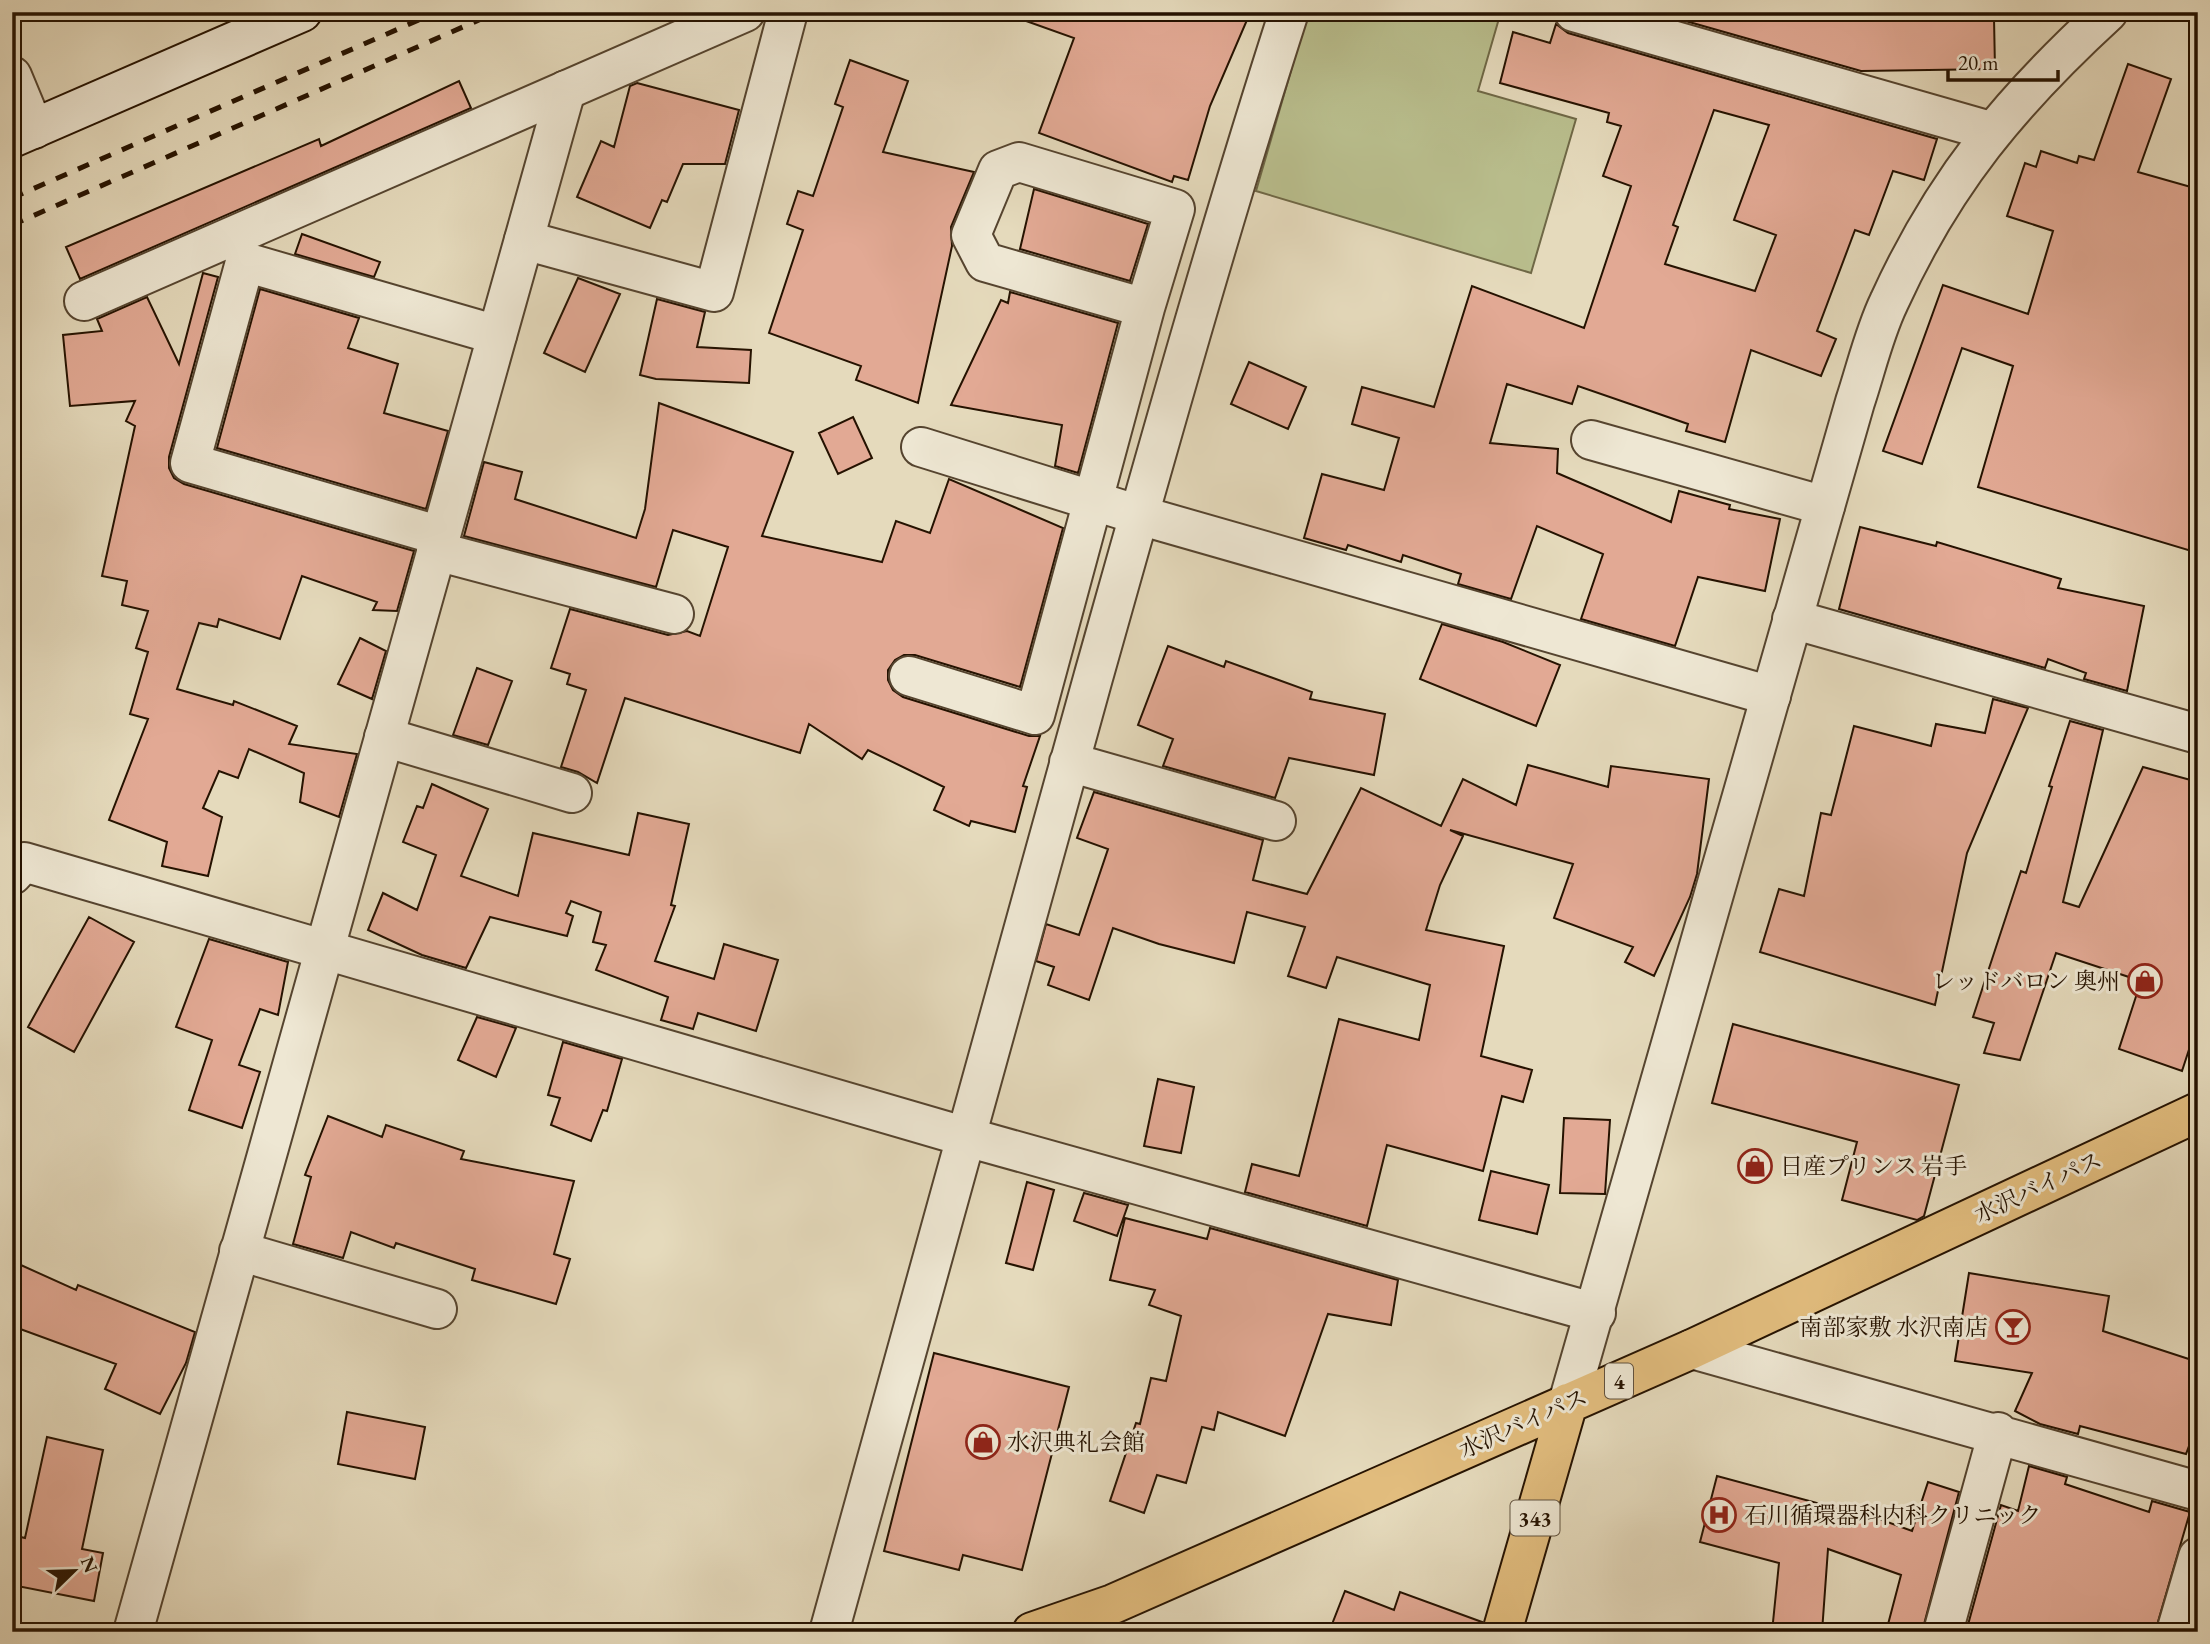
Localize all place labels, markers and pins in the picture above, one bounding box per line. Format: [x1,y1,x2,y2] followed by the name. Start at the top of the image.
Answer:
[2126,962,2164,1000] shop icon: レッドバロン 奥州
[1932,966,2120,996] place label: レッドバロン 奥州
[1736,1147,1774,1185] shop icon: 日産プリンス 岩手
[1780,1151,1967,1181] place label: 日産プリンス 岩手
[1994,1308,2032,1346] bar icon: 南部家敷 水沢南店
[1799,1312,1988,1342] place label: 南部家敷 水沢南店
[964,1423,1002,1461] shop icon: 水沢典礼会館
[1007,1427,1145,1457] place label: 水沢典礼会館
[1700,1496,1738,1534] hospital icon: 石川循環器科内科クリニック
[1744,1500,2042,1530] place label: 石川循環器科内科クリニック

